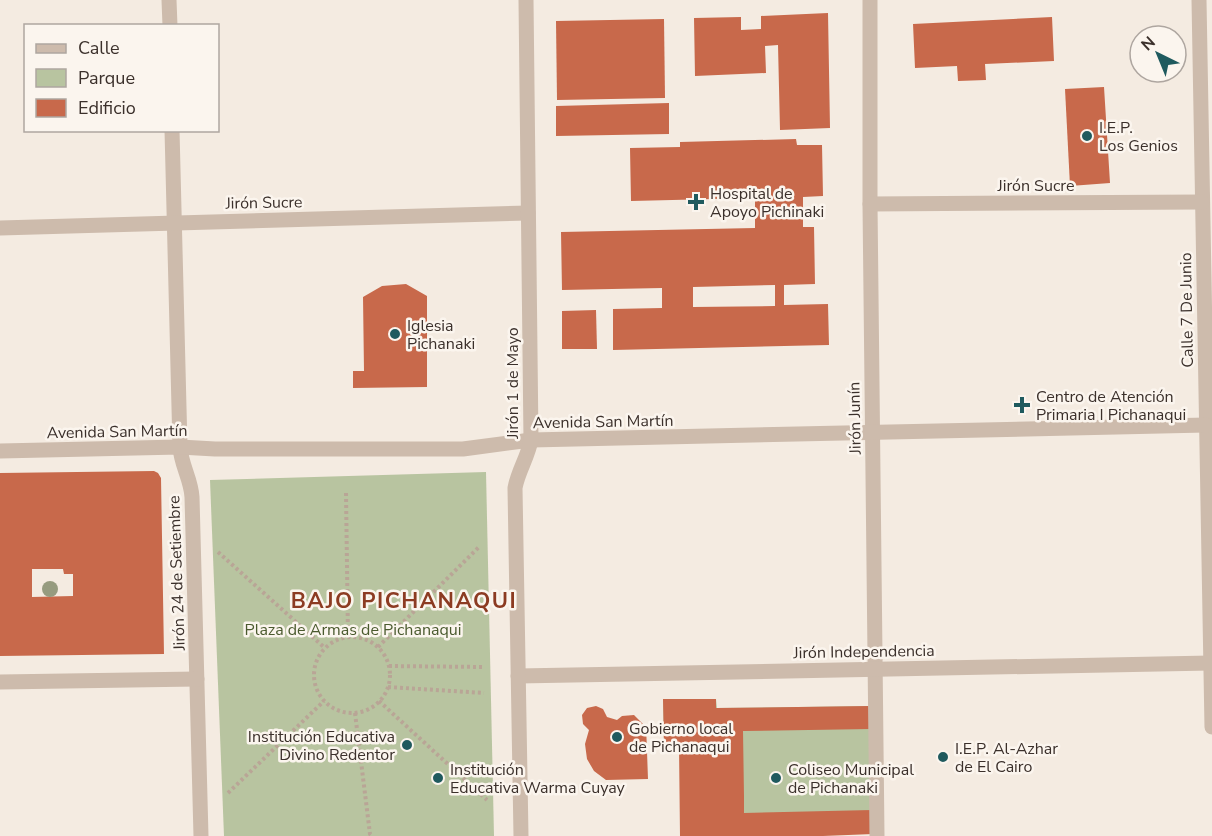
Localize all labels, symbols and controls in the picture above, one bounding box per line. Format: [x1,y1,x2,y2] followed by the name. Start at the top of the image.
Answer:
[24,24,219,132] legend
[1128,24,1188,84] north arrow
[1137,32,1160,56] text: N
[78,36,120,60] text: Calle
[78,66,135,90] text: Parque
[78,96,136,120] text: Edificio
[1099,117,1178,157] place label: I.E.P. Los Genios
[1080,129,1094,143] marker: I.E.P. Los Genios
[997,175,1074,197] street label: Jirón Sucre
[710,183,824,223] place label: Hospital de Apoyo Pichinaki
[224,191,303,215] street label: Jirón Sucre
[687,193,705,211] marker: Hospital de Apoyo Pichinaki
[1175,252,1199,368] street label: Calle 7 De Junio
[407,315,475,355] place label: Iglesia Pichanaki
[388,327,402,341] marker: Iglesia Pichanaki
[502,327,524,440] street label: Jirón 1 de Mayo
[843,381,867,456] street label: Jirón Junín
[1036,386,1186,426] place label: Centro de Atención Primaria I Pichanaqui
[1013,396,1031,414] marker: Centro de Atención Primaria I Pichanaqui
[532,410,674,434] street label: Avenida San Martín
[46,420,188,444] street label: Avenida San Martín
[163,495,191,652] street label: Jirón 24 de Setiembre
[291,586,517,616] district label: BAJO PICHANAQUI
[245,619,461,641] park label: Plaza de Armas de Pichanaqui
[792,640,935,664] street label: Jirón Independencia
[629,718,733,758] place label: Gobierno local de Pichanaqui
[248,726,395,766] place label: Institución Educativa Divino Redentor
[610,730,624,744] marker: Gobierno local de Pichanaqui
[400,738,414,752] marker: Institución Educativa Divino Redentor
[955,738,1058,778] place label: I.E.P. Al-Azhar de El Cairo
[936,750,950,764] marker: I.E.P. Al-Azhar de El Cairo
[450,759,626,799] place label: Institución Educativa Warma Cuyay
[788,759,914,799] place label: Coliseo Municipal de Pichanaki
[431,771,445,785] marker: Institución Educativa Warma Cuyay
[769,771,783,785] marker: Coliseo Municipal de Pichanaki

